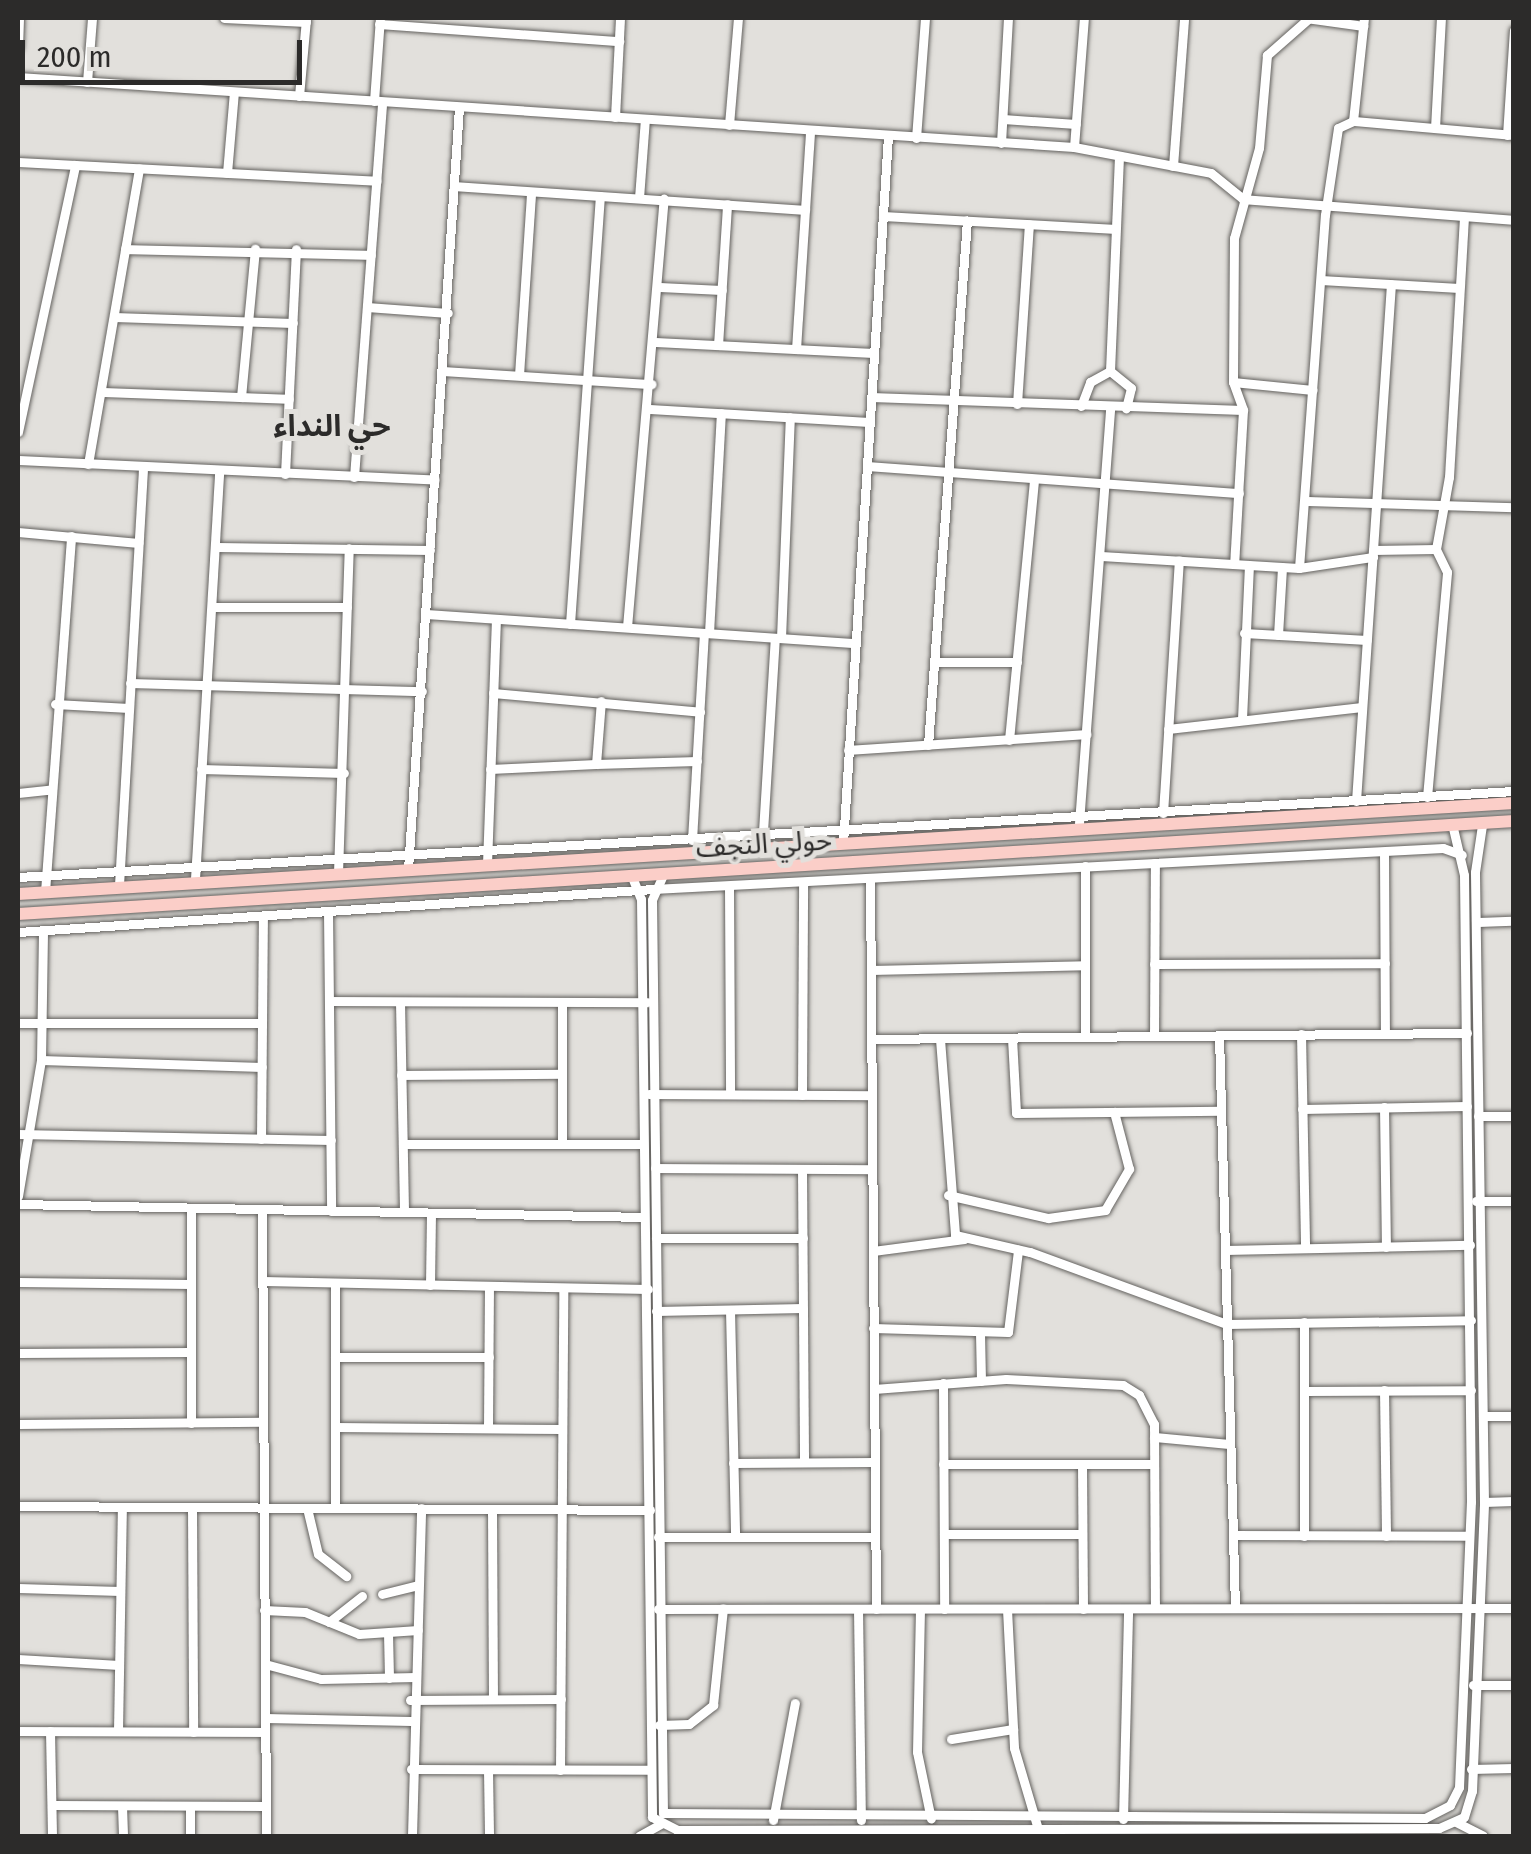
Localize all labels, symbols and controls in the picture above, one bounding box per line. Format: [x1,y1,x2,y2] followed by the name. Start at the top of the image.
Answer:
[25,20,308,82] scale bar
[37,39,112,75] text: 200 m
[273,408,391,444] district label: حي النداء
[695,824,833,864] street label: حولي النجف

